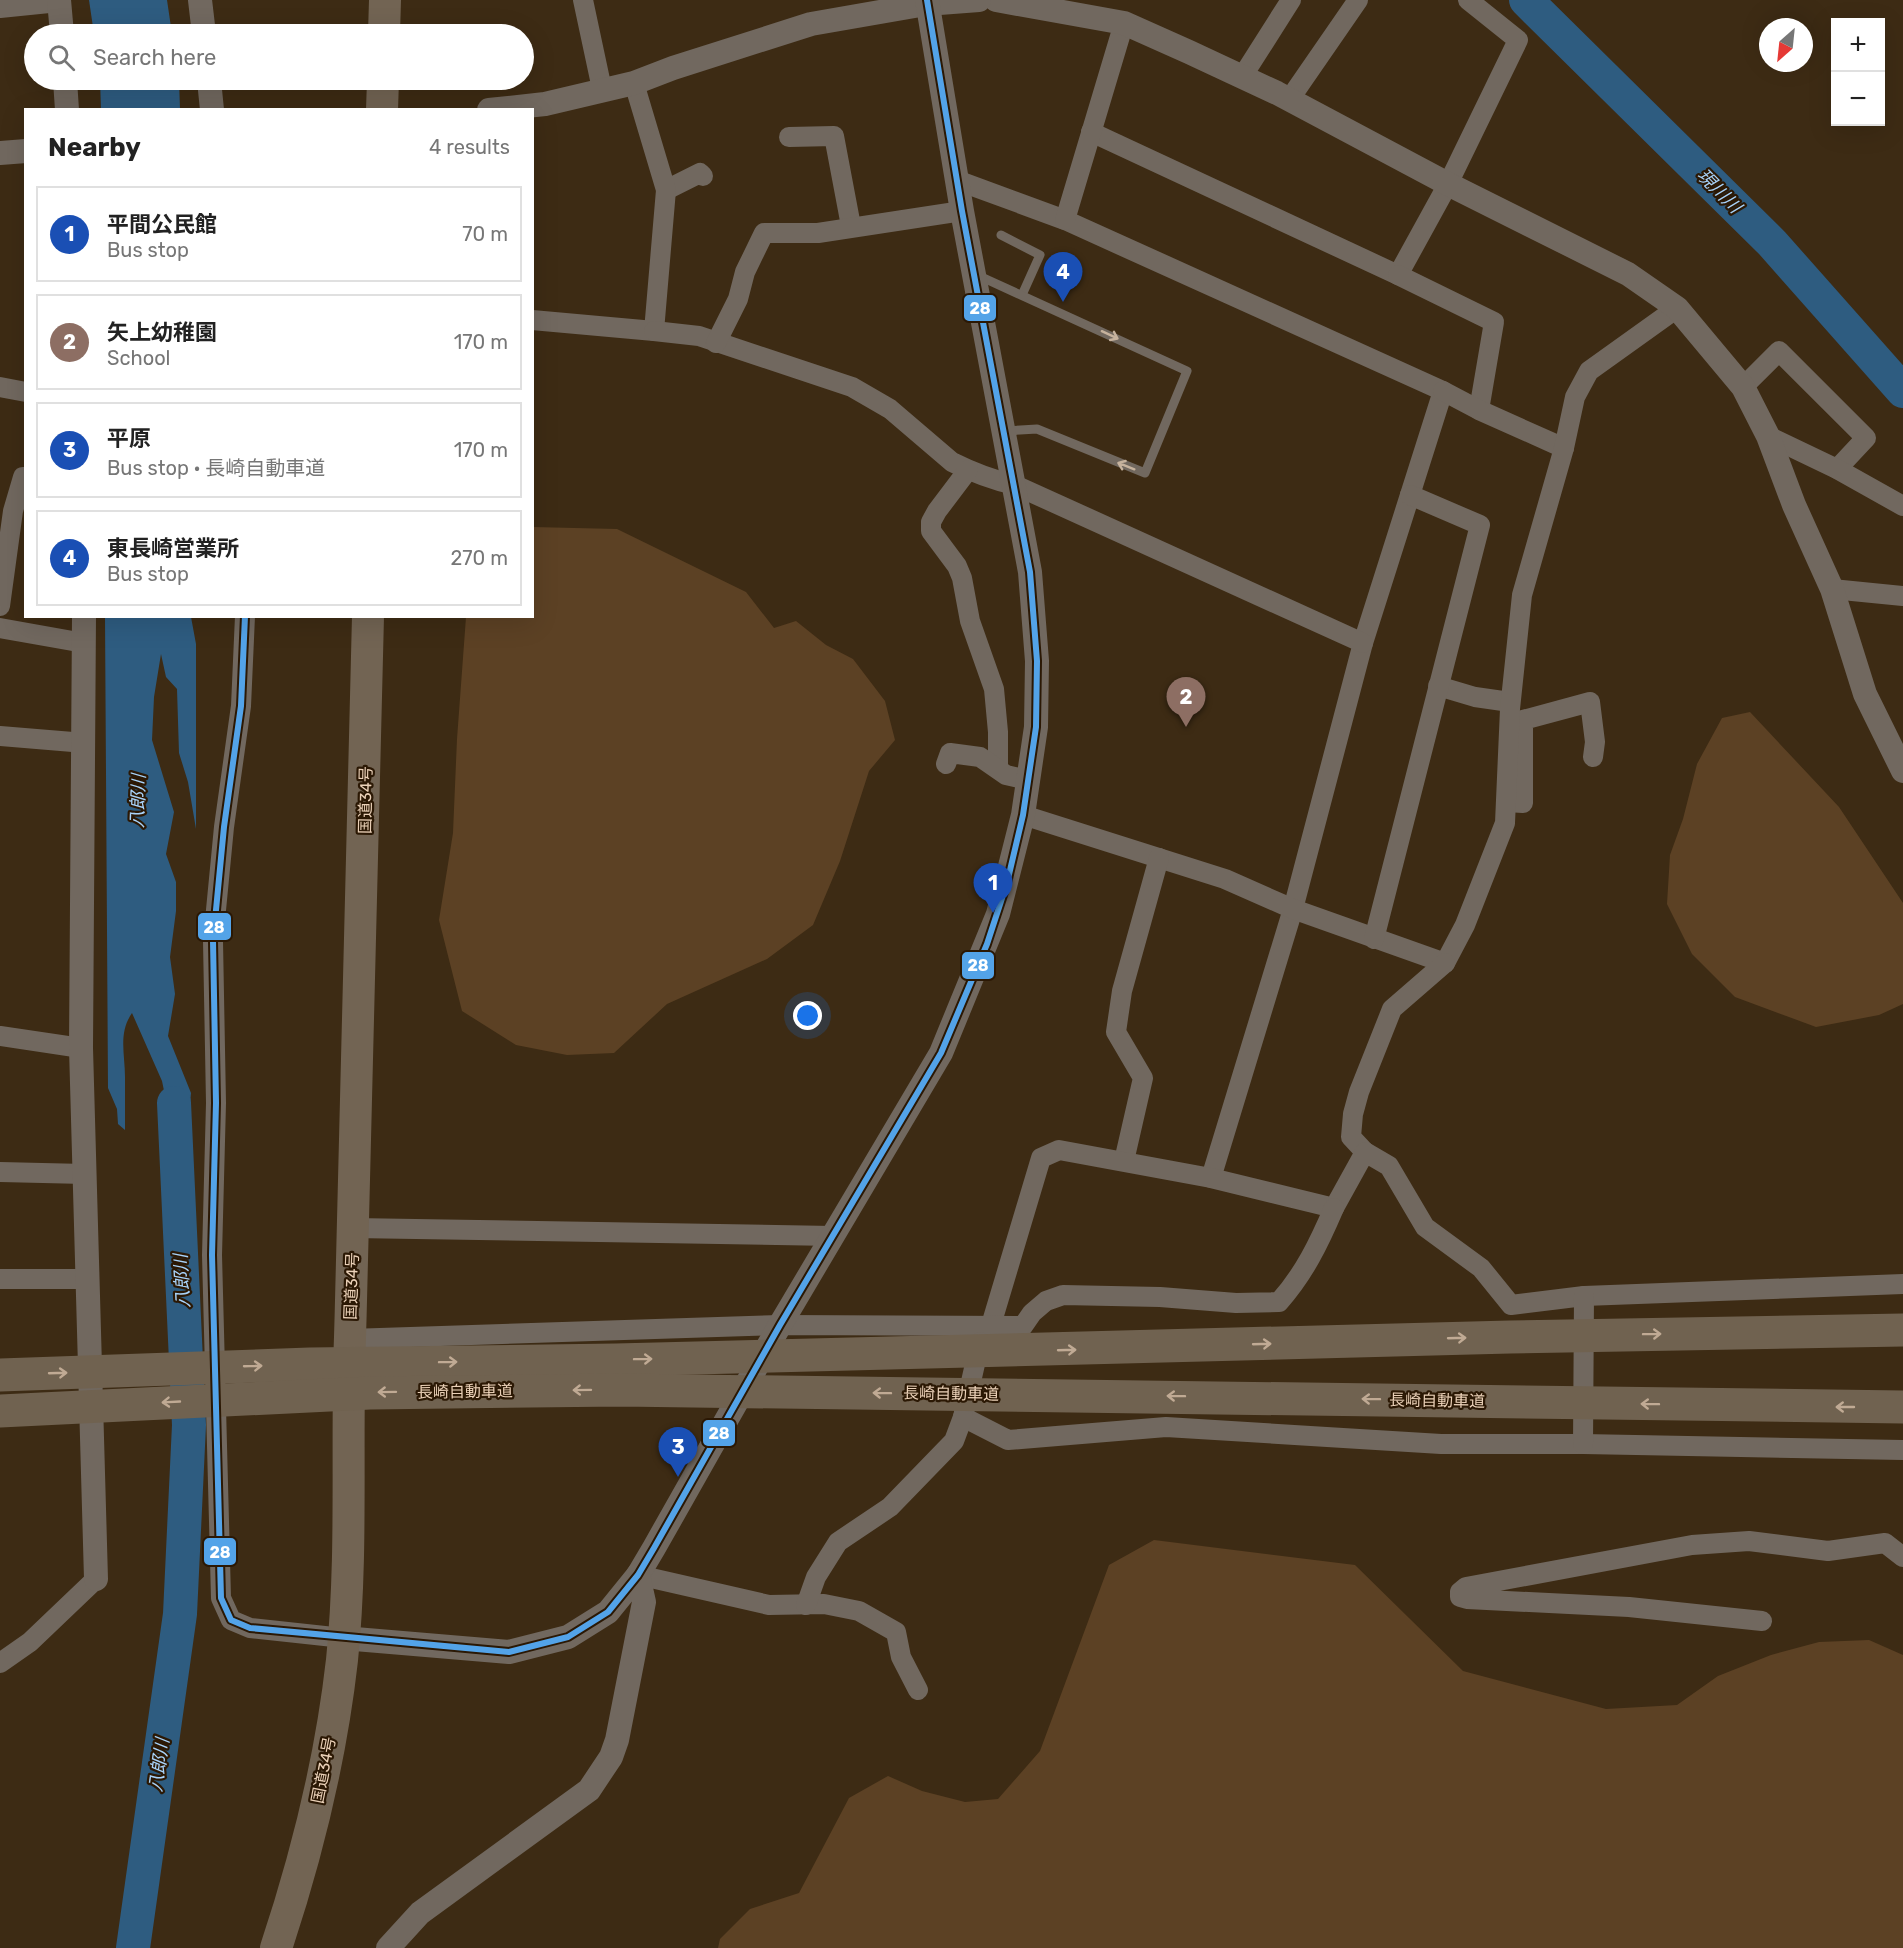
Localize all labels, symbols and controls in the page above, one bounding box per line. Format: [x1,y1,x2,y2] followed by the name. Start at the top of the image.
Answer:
[1759,18,1813,72] north arrow
[1831,18,1885,126] map controls
[1831,18,1885,72] button: +
[24,24,534,90] search box
[45,41,78,74] icon: search
[93,44,216,71] text: Search here
[1831,72,1885,126] button: −
[48,132,141,163] text: Nearby
[429,135,510,159] text: 4 results
[1692,164,1747,219] water label: 現川川
[107,211,217,238] text: 平間公民館
[65,222,74,246] text: 1
[462,222,508,246] text: 70 m
[107,238,189,262] text: Bus stop
[1044,252,1082,302] pin: 4
[963,294,997,322] line badge: 28
[969,299,991,318] text: 28
[107,319,217,346] text: 矢上幼稚園
[63,330,76,354] text: 2
[454,330,508,354] text: 170 m
[1100,330,1118,342] one-way arrow
[107,346,170,370] text: School
[107,425,151,452] text: 平原
[63,438,76,462] text: 3
[454,438,508,462] text: 170 m
[107,456,325,480] text: Bus stop · 長崎自動車道
[1117,460,1136,471] one-way arrow
[107,535,239,562] text: 東長崎営業所
[63,546,76,570] text: 4
[451,546,508,570] text: 270 m
[107,562,189,586] text: Bus stop
[1166,678,1206,727] pin: 2
[355,766,376,834] street label: 国道34号
[126,772,150,828] water label: 八郎川
[974,864,1012,913] pin: 1
[197,912,232,941] line badge: 28
[203,918,225,937] text: 28
[961,951,995,980] line badge: 28
[967,956,989,975] text: 28
[793,1001,822,1030] your location
[169,1251,194,1309] water label: 八郎川
[341,1252,362,1320] street label: 国道34号
[1641,1328,1661,1339] one-way arrow
[1446,1332,1466,1344] one-way arrow
[1251,1338,1271,1350] one-way arrow
[1056,1344,1076,1355] one-way arrow
[633,1353,653,1365] one-way arrow
[438,1356,458,1368] one-way arrow
[243,1360,263,1371] one-way arrow
[48,1367,68,1378] one-way arrow
[417,1381,513,1402] street label: 長崎自動車道
[903,1383,999,1404] street label: 長崎自動車道
[573,1384,593,1396] one-way arrow
[378,1387,398,1398] one-way arrow
[873,1387,893,1399] one-way arrow
[1166,1390,1186,1402] one-way arrow
[1389,1390,1485,1411] street label: 長崎自動車道
[1361,1393,1381,1405] one-way arrow
[162,1396,182,1407] one-way arrow
[1640,1399,1660,1410] one-way arrow
[1835,1401,1855,1413] one-way arrow
[702,1419,736,1447] line badge: 28
[708,1424,730,1443] text: 28
[658,1428,698,1477] pin: 3
[203,1537,237,1566] line badge: 28
[209,1543,231,1562] text: 28
[144,1735,174,1793] water label: 八郎川
[308,1735,339,1805] street label: 国道34号

